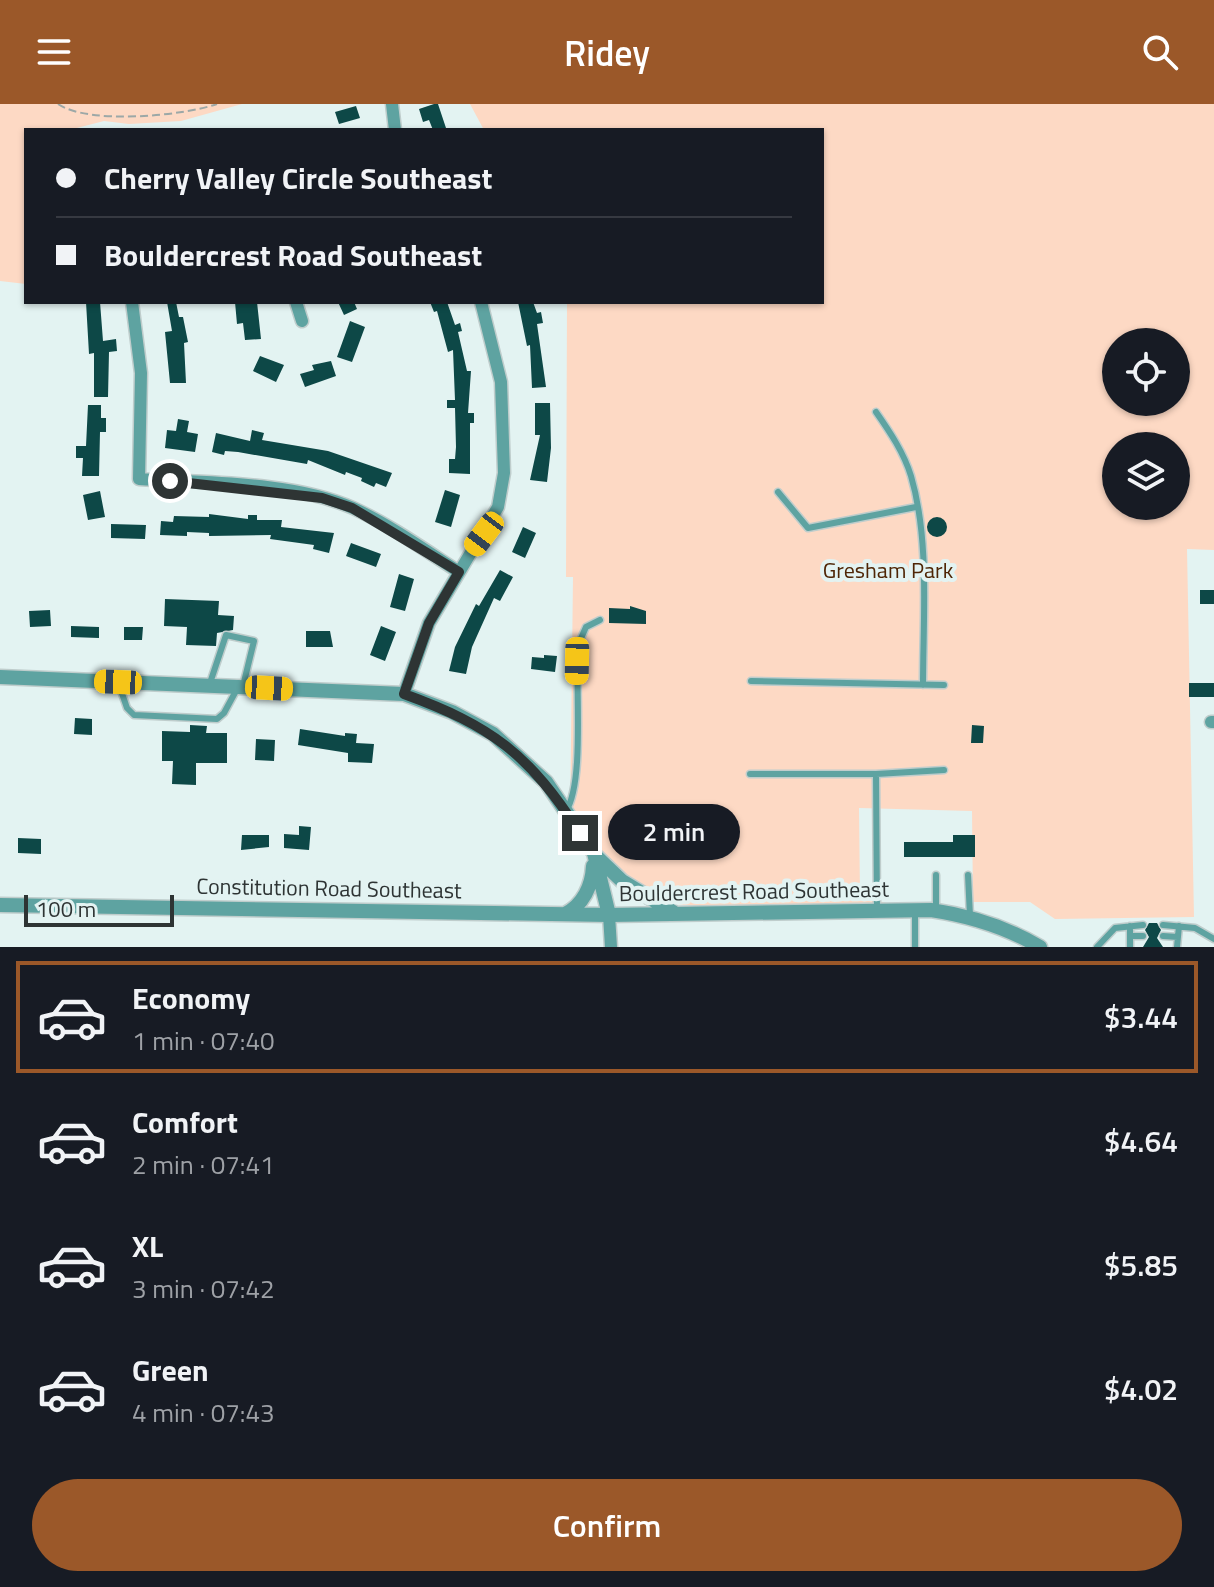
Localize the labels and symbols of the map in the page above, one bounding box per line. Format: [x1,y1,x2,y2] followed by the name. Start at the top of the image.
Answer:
[152,463,188,499] route start
[460,508,508,560] car
[823,553,954,587] park label: Gresham Park
[565,637,589,685] car
[94,669,142,695] car
[244,675,294,701] car
[608,805,740,861] callout: 2 min
[562,815,598,851] route end
[196,869,462,907] street label: Constitution Road Southeast
[619,872,890,910] street label: Bouldercrest Road Southeast
[24,891,174,927] scale bar

